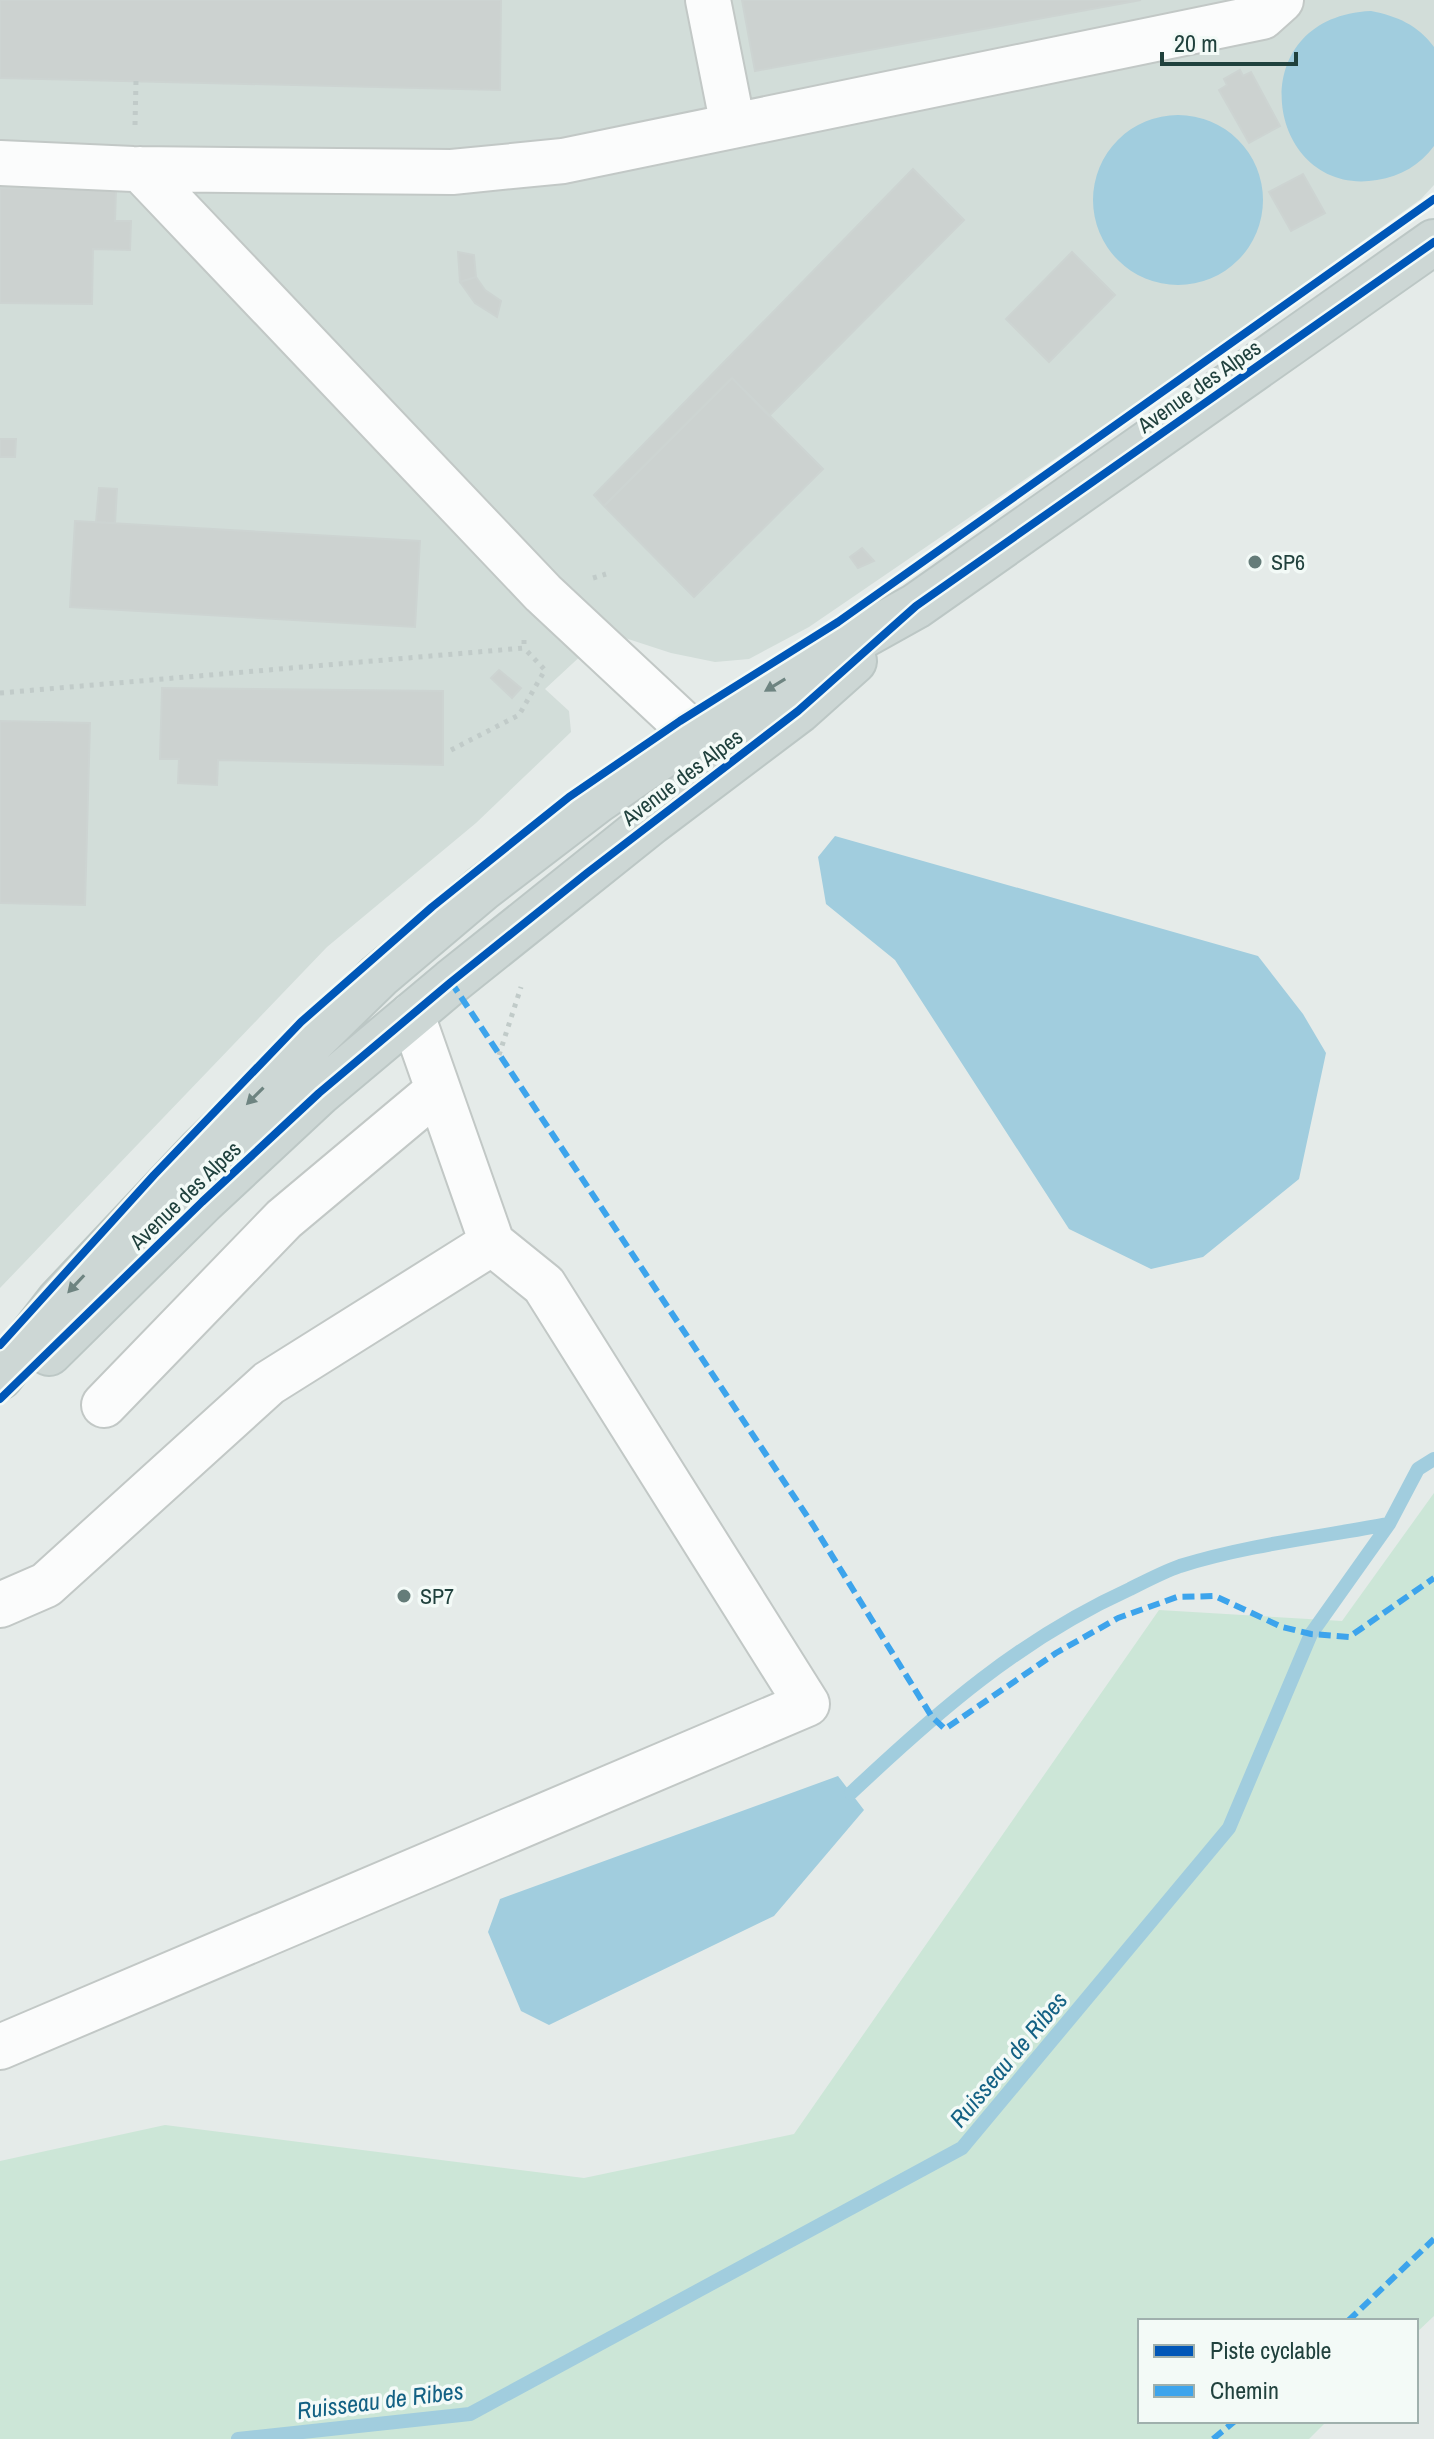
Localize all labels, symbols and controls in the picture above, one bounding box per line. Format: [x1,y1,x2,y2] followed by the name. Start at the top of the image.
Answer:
[1162,16,1296,66] scale bar
[1174,27,1218,59] text: 20 m
[1131,332,1267,440] street label: Avenue des Alpes
[1271,547,1305,577] place label: SP6
[1246,553,1264,571] marker: SP6
[763,678,786,692] one-way arrow
[615,722,749,833] street label: Avenue des Alpes
[246,1086,265,1104] one-way arrow
[122,1134,247,1257] street label: Avenue des Alpes
[67,1274,85,1293] one-way arrow
[420,1581,454,1611] place label: SP7
[395,1587,413,1605] marker: SP7
[942,1984,1074,2133] water label: Ruisseau de Ribes
[1138,2319,1418,2423] legend
[1210,2334,1331,2366] text: Piste cyclable
[295,2374,465,2426] water label: Ruisseau de Ribes
[1210,2374,1279,2406] text: Chemin

